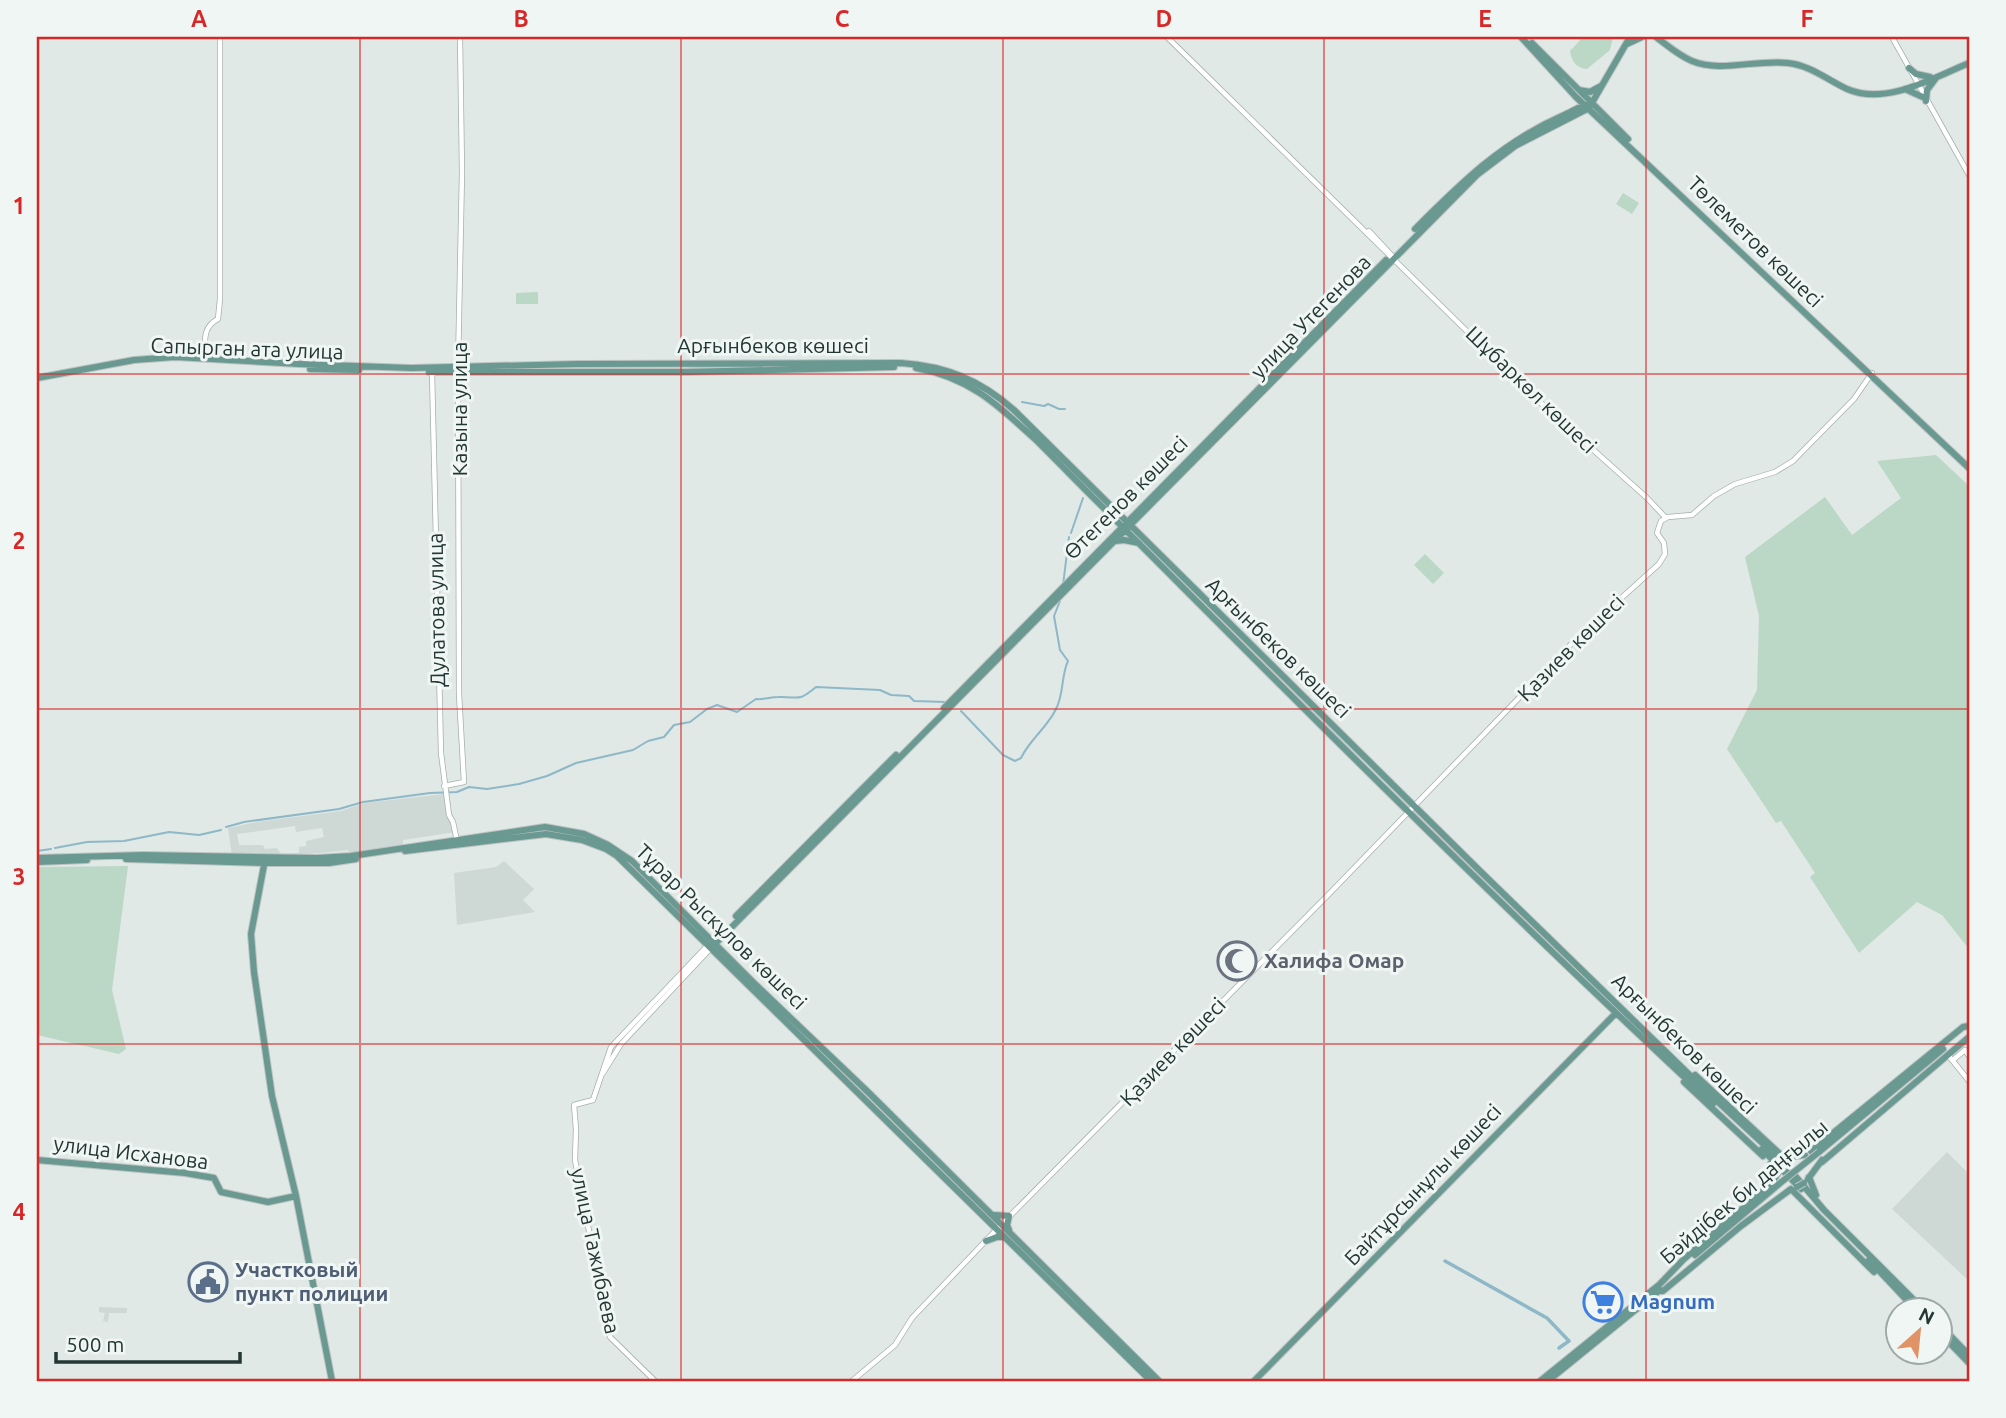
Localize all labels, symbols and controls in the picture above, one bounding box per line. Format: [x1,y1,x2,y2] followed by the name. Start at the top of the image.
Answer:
[191,6,207,31] text: A
[513,6,529,31] text: B
[835,6,850,31] text: C
[1156,6,1172,31] text: D
[1478,6,1492,31] text: E
[1801,6,1814,31] text: F
[1683,171,1828,312] street label: Төлеметов көшесі
[13,193,25,218] text: 1
[1245,250,1375,383] street label: улица Утегенова
[1462,321,1602,458] street label: Шұбаркөл көшесі
[150,333,344,363] street label: Сапырган ата улица
[677,333,869,357] street label: Арғынбеков көшесі
[447,342,471,476] street label: Казына улица
[1059,431,1192,564] street label: Өтегенов көшесі
[13,528,25,553] text: 2
[423,533,449,687] street label: Дулатова улица
[1201,572,1356,722] street label: Арғынбеков көшесі
[1512,589,1629,706] street label: Қазиев көшесі
[632,839,812,1014] street label: Тұрар Рыскұлов көшесі
[13,864,25,889] text: 3
[1216,940,1258,982] mosque icon: Халифа Омар
[1264,948,1404,972] place label: Халифа Омар
[1607,968,1762,1118] street label: Арғынбеков көшесі
[1115,992,1230,1110] street label: Қазиев көшесі
[1339,1099,1506,1270] street label: Байтұрсынұлы көшесі
[1655,1114,1832,1268] street label: Бәйдібек би даңғылы
[52,1131,210,1173] street label: улица Исханова
[567,1166,625,1336] street label: улица Тажибаева
[13,1199,26,1224] text: 4
[235,1257,388,1305] place label: Участковый пункт полиции
[187,1261,229,1303] public building icon: Участковый пункт полиции
[1582,1281,1624,1323] supermarket icon: Magnum
[1630,1289,1715,1313] place label: Magnum
[1884,1296,1954,1366] north arrow
[1915,1303,1938,1329] text: N
[56,1320,240,1364] scale bar
[66,1332,124,1356] text: 500 m

